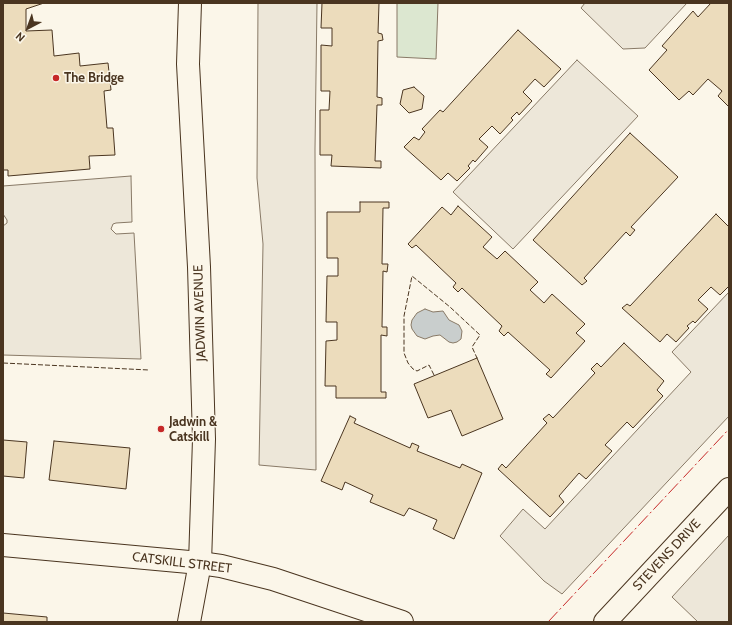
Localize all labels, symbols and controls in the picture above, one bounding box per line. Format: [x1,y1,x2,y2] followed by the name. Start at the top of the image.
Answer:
[8,8,48,48] north arrow
[13,29,28,45] text: N
[64,70,124,86] place label: The Bridge
[51,73,61,83] marker: The Bridge
[191,264,209,362] street label: JADWIN AVENUE
[169,414,217,445] place label: Jadwin & Catskill
[156,424,166,434] marker: Jadwin & Catskill
[630,516,704,594] street label: STEVENS DRIVE
[131,549,233,577] street label: CATSKILL STREET

